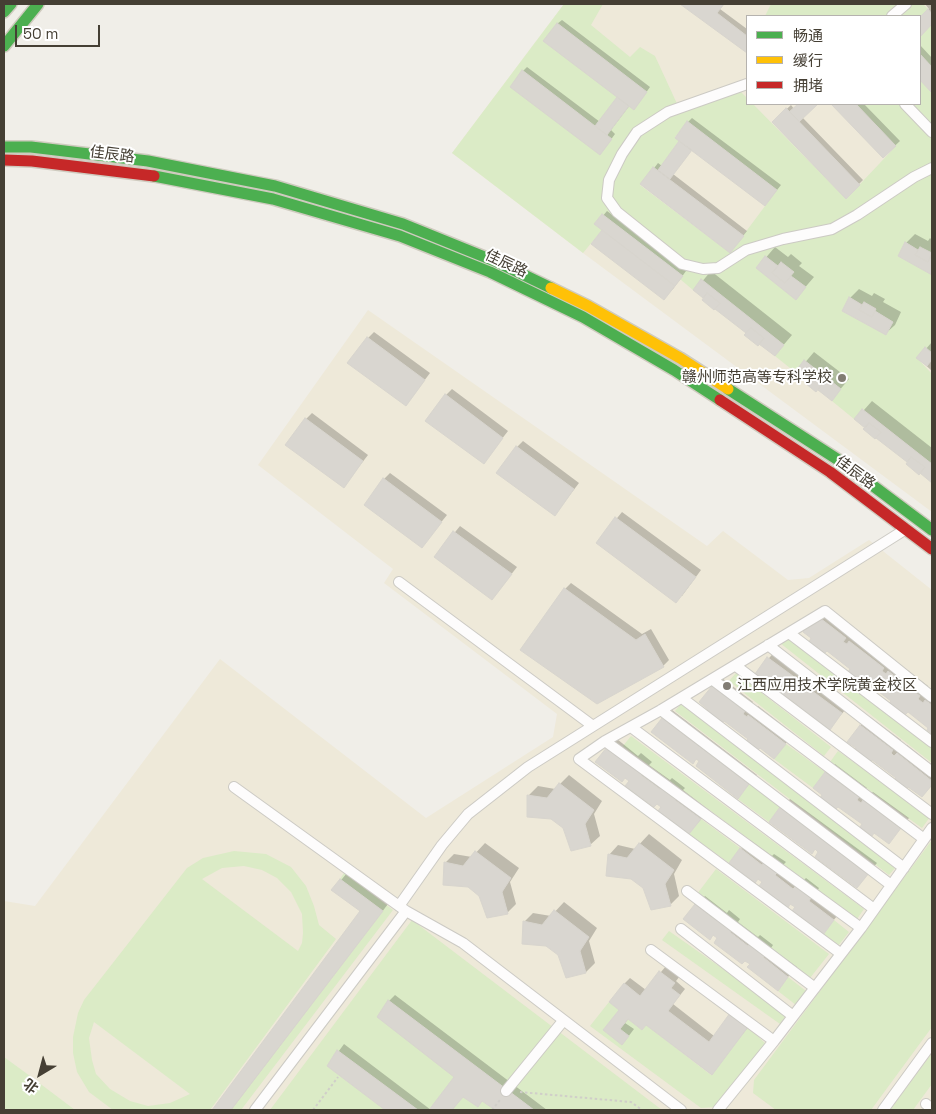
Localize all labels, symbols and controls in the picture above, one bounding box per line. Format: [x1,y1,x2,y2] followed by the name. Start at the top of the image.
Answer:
[18,15,102,47] scale bar
[746,15,921,105] legend
[23,24,58,43] text: 50 m
[793,26,823,45] text: 畅通
[793,51,823,70] text: 缓行
[793,76,823,95] text: 拥堵
[89,143,135,167] street label: 佳辰路
[482,246,530,282] street label: 佳辰路
[682,369,832,387] place label: 赣州师范高等专科学校
[836,372,848,384] marker: 赣州师范高等专科学校
[832,452,878,494] street label: 佳辰路
[737,677,917,695] place label: 江西应用技术学院黄金校区
[721,680,733,692] marker: 江西应用技术学院黄金校区
[15,1049,65,1099] north arrow
[20,1075,42,1097] text: 北

